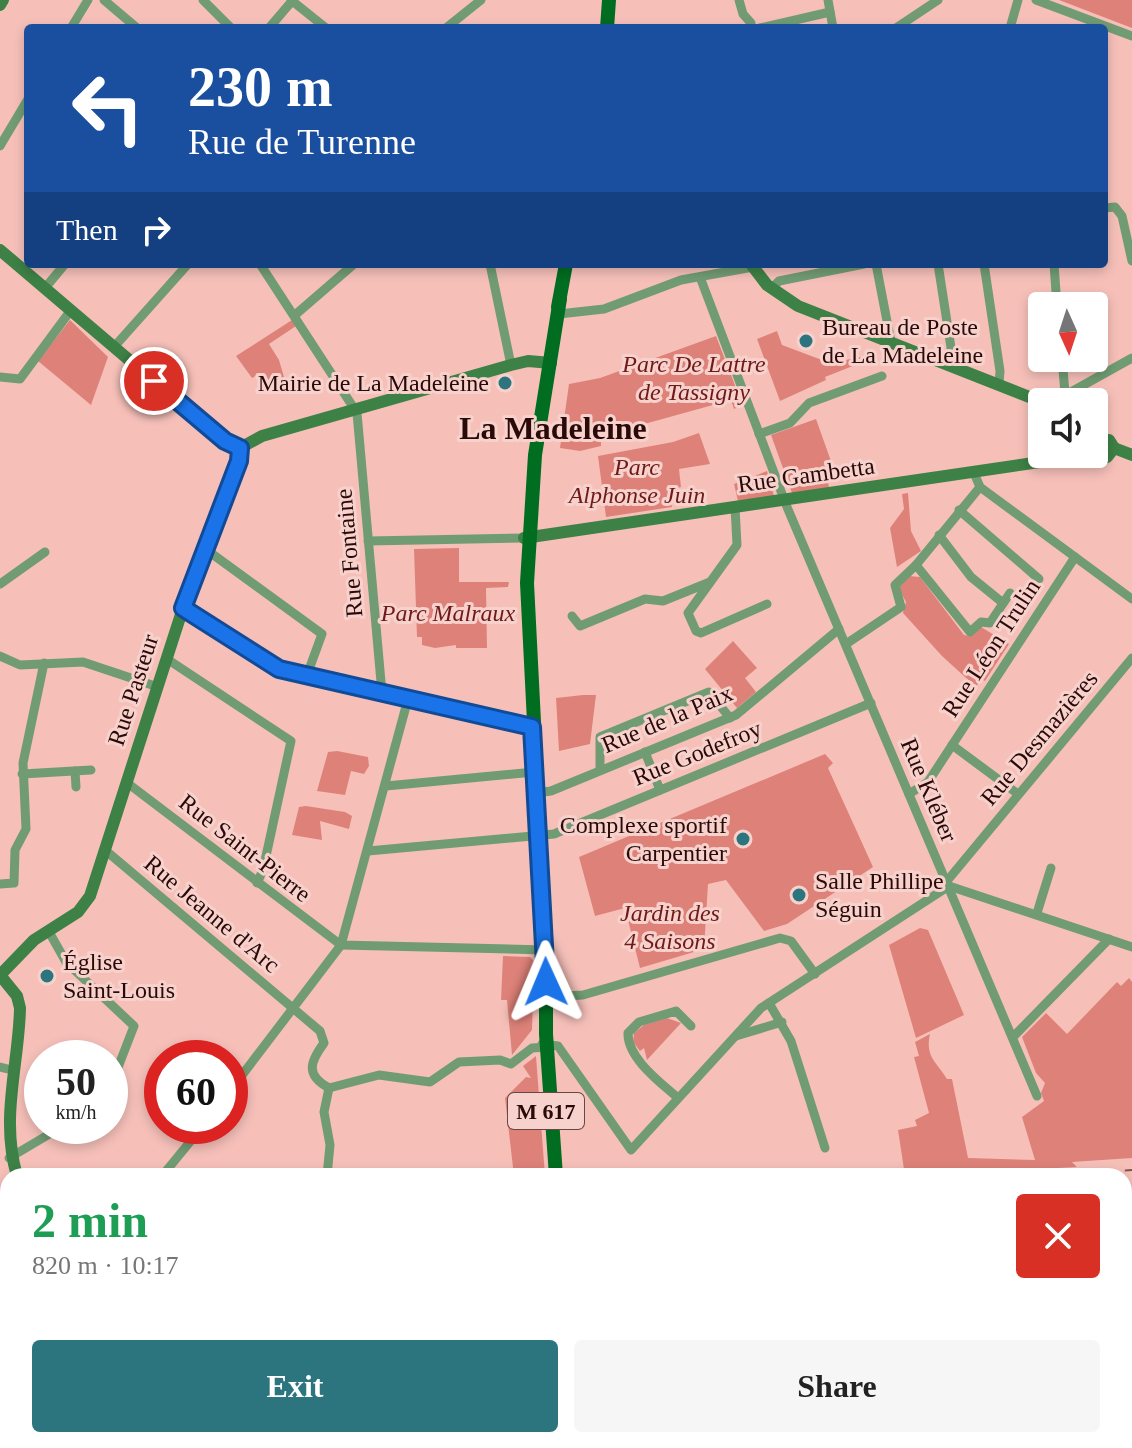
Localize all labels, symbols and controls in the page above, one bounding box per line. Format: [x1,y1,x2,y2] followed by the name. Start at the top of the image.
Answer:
[56,56,160,160] icon: left
[188,56,333,118] text: 230 m
[188,122,416,162] text: Rue de Turenne
[134,208,178,252] icon: right
[56,213,118,246] text: Then
[1028,292,1108,372] north arrow
[1028,292,1108,468] map controls
[822,314,983,368] place label: Bureau de Poste de La Madeleine
[797,332,815,350] marker: Bureau de Poste de La Madeleine
[120,347,188,415] pin
[621,351,766,405] park label: Parc De Lattre de Tassigny
[132,359,176,403] icon: arrive
[258,370,489,396] place label: Mairie de La Madeleine
[496,374,514,392] marker: Mairie de La Madeleine
[1028,388,1108,468] button: sound
[459,410,647,446] district label: La Madeleine
[736,452,876,497] street label: Rue Gambetta
[567,454,705,508] park label: Parc Alphonse Juin
[330,488,368,618] street label: Rue Fontaine
[937,574,1045,722] street label: Rue Léon Trulin
[380,600,516,626] park label: Parc Malraux
[103,631,163,749] street label: Rue Pasteur
[975,666,1103,810] street label: Rue Desmazières
[598,680,736,758] street label: Rue de la Paix
[629,715,765,791] street label: Rue Godefroy
[896,734,962,846] street label: Rue Kléber
[174,789,316,907] street label: Rue Saint-Pierre
[560,812,727,866] place label: Complexe sportif Carpentier
[734,830,752,848] marker: Complexe sportif Carpentier
[139,850,285,978] street label: Rue Jeanne d'Arc
[815,868,944,922] place label: Salle Phillipe Séguin
[790,886,808,904] marker: Salle Phillipe Séguin
[620,900,720,954] park label: Jardin des 4 Saisons
[504,940,588,1024] position arrow
[63,949,175,1003] place label: Église Saint-Louis
[38,967,56,985] marker: Église Saint-Louis
[144,1040,248,1144] speed limit sign: 60
[56,1059,96,1104] text: 50
[508,1093,584,1129] road number: M 617
[55,1101,97,1123] text: km/h
[32,1194,148,1247] text: 2 min
[1016,1194,1100,1278] button: close
[32,1251,179,1280] text: 820 m · 10:17
[32,1340,558,1432] button: Exit
[574,1340,1100,1432] button: Share

